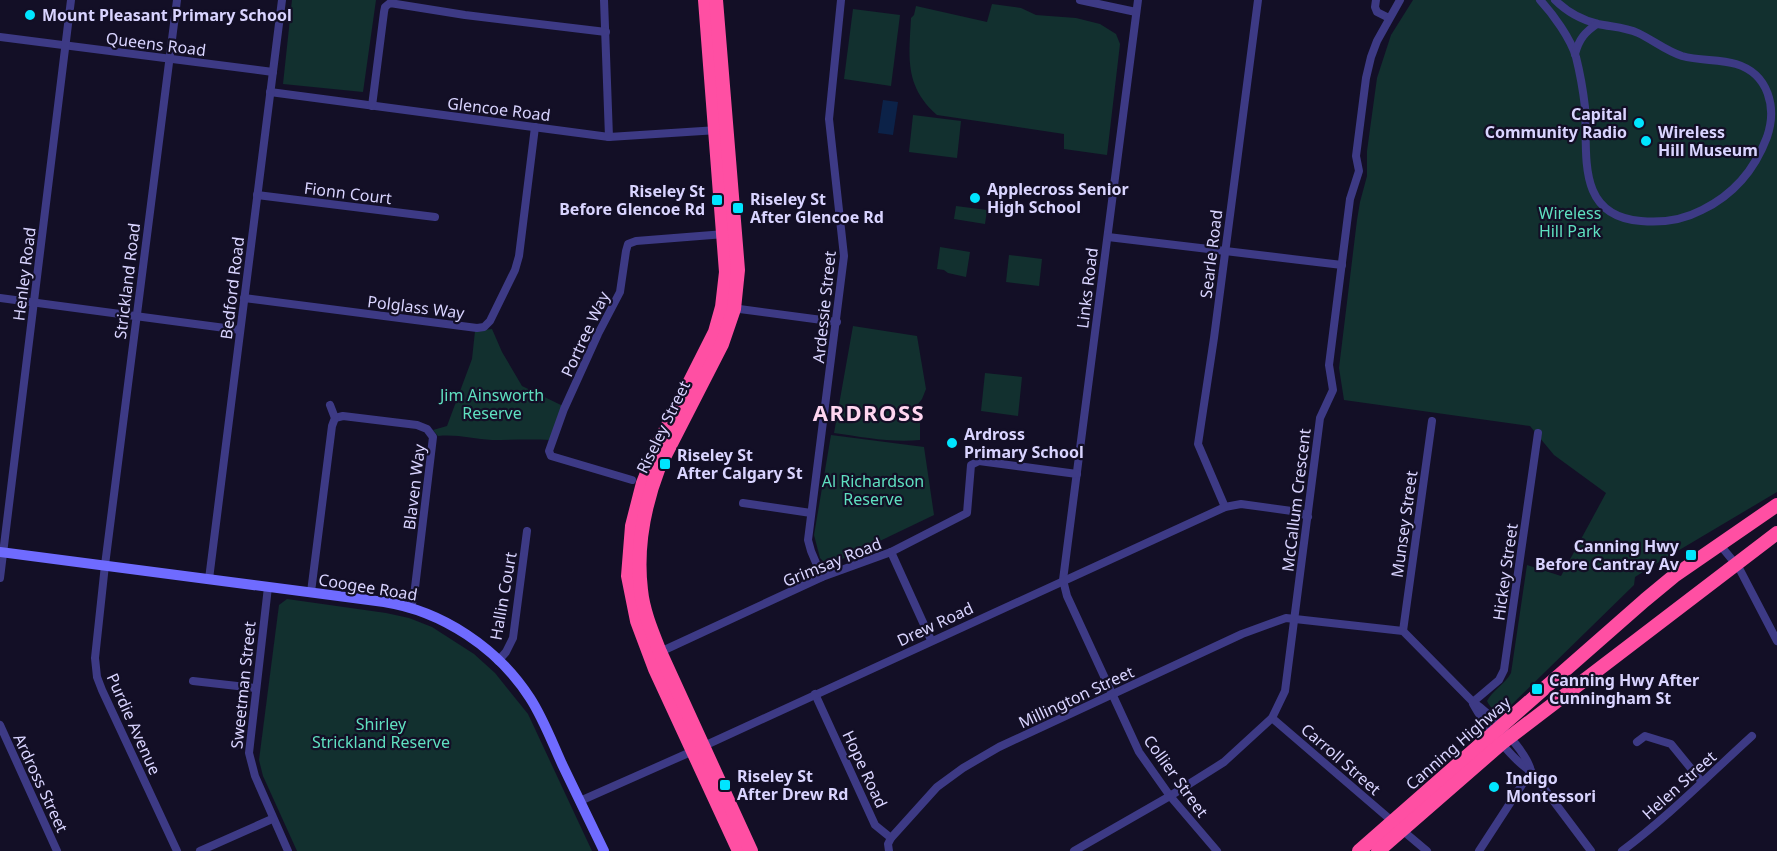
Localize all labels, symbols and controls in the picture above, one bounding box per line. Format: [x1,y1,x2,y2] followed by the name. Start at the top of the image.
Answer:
[42,4,292,26] place label: Mount Pleasant Primary School
[23,8,37,22] marker: Mount Pleasant Primary School
[105,27,207,61] street label: Queens Road
[446,92,552,126] street label: Glencoe Road
[1485,103,1627,143] place label: Capital Community Radio
[1632,116,1646,130] marker: Capital Community Radio
[1658,121,1758,161] place label: Wireless Hill Museum
[1639,134,1653,148] marker: Wireless Hill Museum
[303,177,393,209] street label: Fionn Court
[987,178,1129,218] place label: Applecross Senior High School
[559,180,705,220] place label: Riseley St Before Glencoe Rd
[750,188,884,228] place label: Riseley St After Glencoe Rd
[968,191,982,205] marker: Applecross Senior High School
[710,193,724,207] marker: Riseley St Before Glencoe Rd
[731,201,745,215] marker: Riseley St After Glencoe Rd
[1539,202,1602,242] park label: Wireless Hill Park
[1195,208,1227,300] street label: Searle Road
[109,222,145,340] street label: Strickland Road
[7,226,41,322] street label: Henley Road
[215,235,249,341] street label: Bedford Road
[1071,246,1103,330] street label: Links Road
[807,250,841,364] street label: Ardessie Street
[556,287,615,380] street label: Portree Way
[366,290,467,324] street label: Polglass Way
[631,377,695,477] street label: Riseley Street
[438,384,544,424] park label: Jim Ainsworth Reserve
[813,397,925,427] district label: ARDROSS
[964,423,1084,463] place label: Ardross Primary School
[1276,427,1316,573] street label: McCallum Crescent
[945,436,959,450] marker: Ardross Primary School
[398,442,430,531] street label: Blaven Way
[677,444,803,484] place label: Riseley St After Calgary St
[658,457,672,471] marker: Riseley St After Calgary St
[1386,469,1422,579] street label: Munsey Street
[822,470,924,510] park label: Al Richardson Reserve
[1487,522,1523,622] street label: Hickey Street
[779,532,885,592] street label: Grimsay Road
[1535,535,1680,575] place label: Canning Hwy Before Cantray Av
[1684,548,1698,562] marker: Canning Hwy Before Cantray Av
[484,550,522,642] street label: Hallin Court
[317,568,419,606] street label: Coogee Road
[893,597,977,651] street label: Drew Road
[225,620,261,750] street label: Sweetman Street
[1015,661,1137,733] street label: Millington Street
[1549,669,1699,709] place label: Canning Hwy After Cunningham St
[102,670,166,778] street label: Purdie Avenue
[1530,682,1544,696] marker: Canning Hwy After Cunningham St
[1401,691,1516,795] street label: Canning Highway
[312,713,450,753] park label: Shirley Strickland Reserve
[1297,718,1386,800] street label: Carroll Street
[837,727,893,811] street label: Hope Road
[9,730,74,836] street label: Ardross Street
[1139,730,1213,822] street label: Collier Street
[1637,746,1721,824] street label: Helen Street
[737,765,848,805] place label: Riseley St After Drew Rd
[1506,767,1596,807] place label: Indigo Montessori
[718,778,732,792] marker: Riseley St After Drew Rd
[1487,780,1501,794] marker: Indigo Montessori

